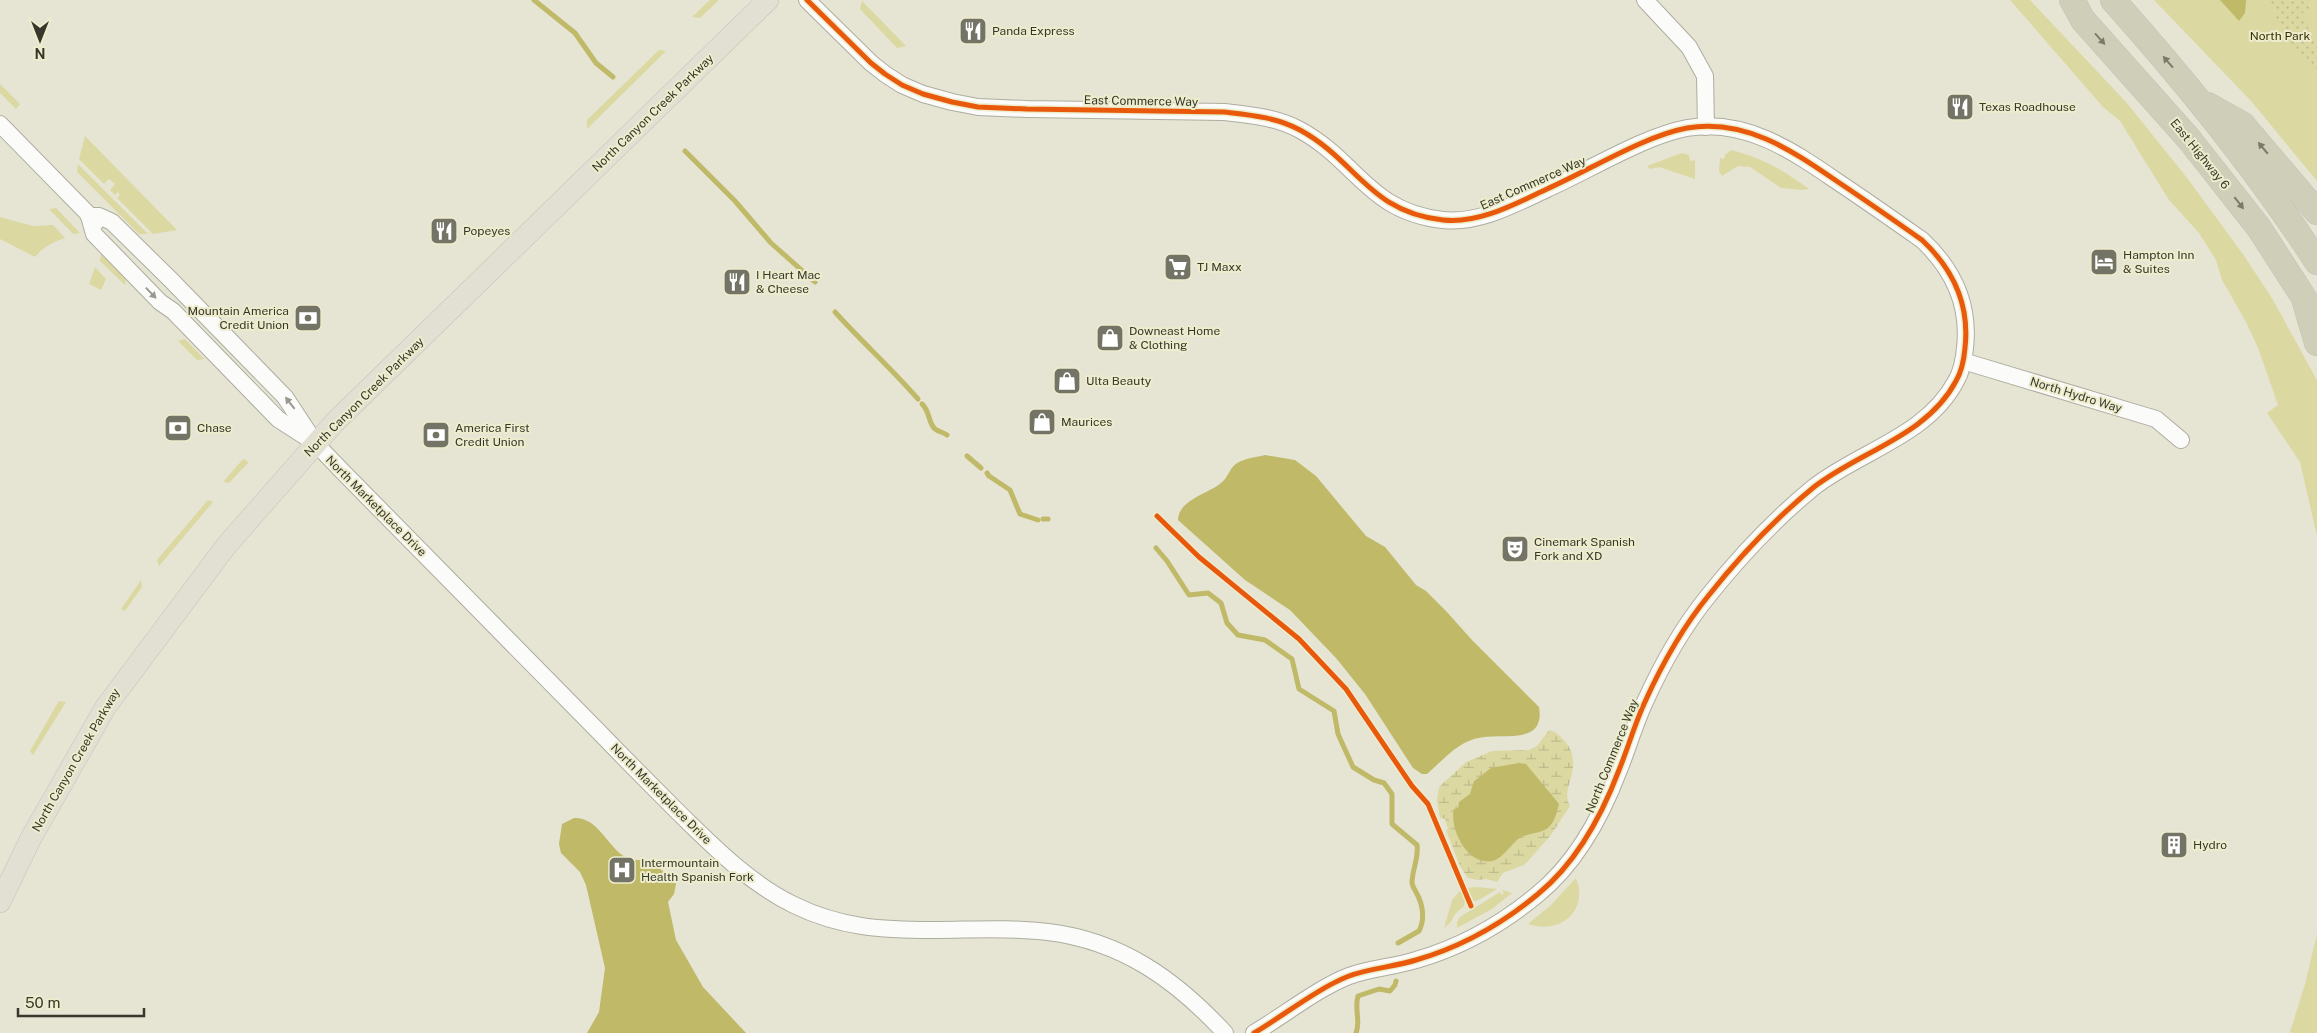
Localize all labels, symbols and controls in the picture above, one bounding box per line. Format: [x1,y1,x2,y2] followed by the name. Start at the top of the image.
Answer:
[15,15,65,65] north arrow
[958,16,988,46] restaurant icon: Panda Express
[992,24,1075,38] place label: Panda Express
[2250,29,2310,43] park label: North Park
[2094,33,2106,45] one-way arrow
[35,45,45,61] text: N
[589,51,717,175] street label: North Canyon Creek Parkway
[2163,56,2174,68] one-way arrow
[1945,92,1975,122] restaurant icon: Texas Roadhouse
[1084,93,1199,109] street label: East Commerce Way
[1979,100,2076,114] place label: Texas Roadhouse
[2167,116,2233,192] street label: East Highway 6
[2258,142,2269,155] one-way arrow
[1478,153,1589,213] street label: East Commerce Way
[2234,196,2245,209] one-way arrow
[429,216,459,246] restaurant icon: Popeyes
[463,224,510,238] place label: Popeyes
[2089,247,2119,277] hotel icon: Hampton Inn & Suites
[2123,248,2194,276] place label: Hampton Inn & Suites
[1163,252,1193,282] supermarket icon: TJ Maxx
[1197,260,1242,274] place label: TJ Maxx
[722,267,752,297] restaurant icon: I Heart Mac & Cheese
[756,268,821,296] place label: I Heart Mac & Cheese
[145,287,157,299] one-way arrow
[293,303,323,333] bank icon: Mountain America Credit Union
[187,304,289,332] place label: Mountain America Credit Union
[1095,323,1125,353] shop icon: Downeast Home & Clothing
[1129,324,1220,352] place label: Downeast Home & Clothing
[301,334,427,460] street label: North Canyon Creek Parkway
[1052,366,1082,396] shop icon: Ulta Beauty
[1086,374,1152,388] place label: Ulta Beauty
[2028,374,2124,416] street label: North Hydro Way
[284,397,295,410] one-way arrow
[1027,407,1057,437] shop icon: Maurices
[163,413,193,443] bank icon: Chase
[1061,415,1112,429] place label: Maurices
[421,420,451,450] bank icon: America First Credit Union
[197,421,232,435] place label: Chase
[455,421,530,449] place label: America First Credit Union
[323,453,429,559] street label: North Marketplace Drive
[1500,534,1530,564] theatre icon: Cinemark Spanish Fork and XD
[1534,535,1635,563] place label: Cinemark Spanish Fork and XD
[29,685,123,834] street label: North Canyon Creek Parkway
[1583,696,1641,815] street label: North Commerce Way
[608,741,714,847] street label: North Marketplace Drive
[2159,830,2189,860] building icon: Hydro
[2193,838,2227,852] place label: Hydro
[607,855,637,885] hospital icon: Intermountain Health Spanish Fork
[641,856,754,884] place label: Intermountain Health Spanish Fork
[18,986,144,1018] scale bar
[25,994,60,1011] text: 50 m

